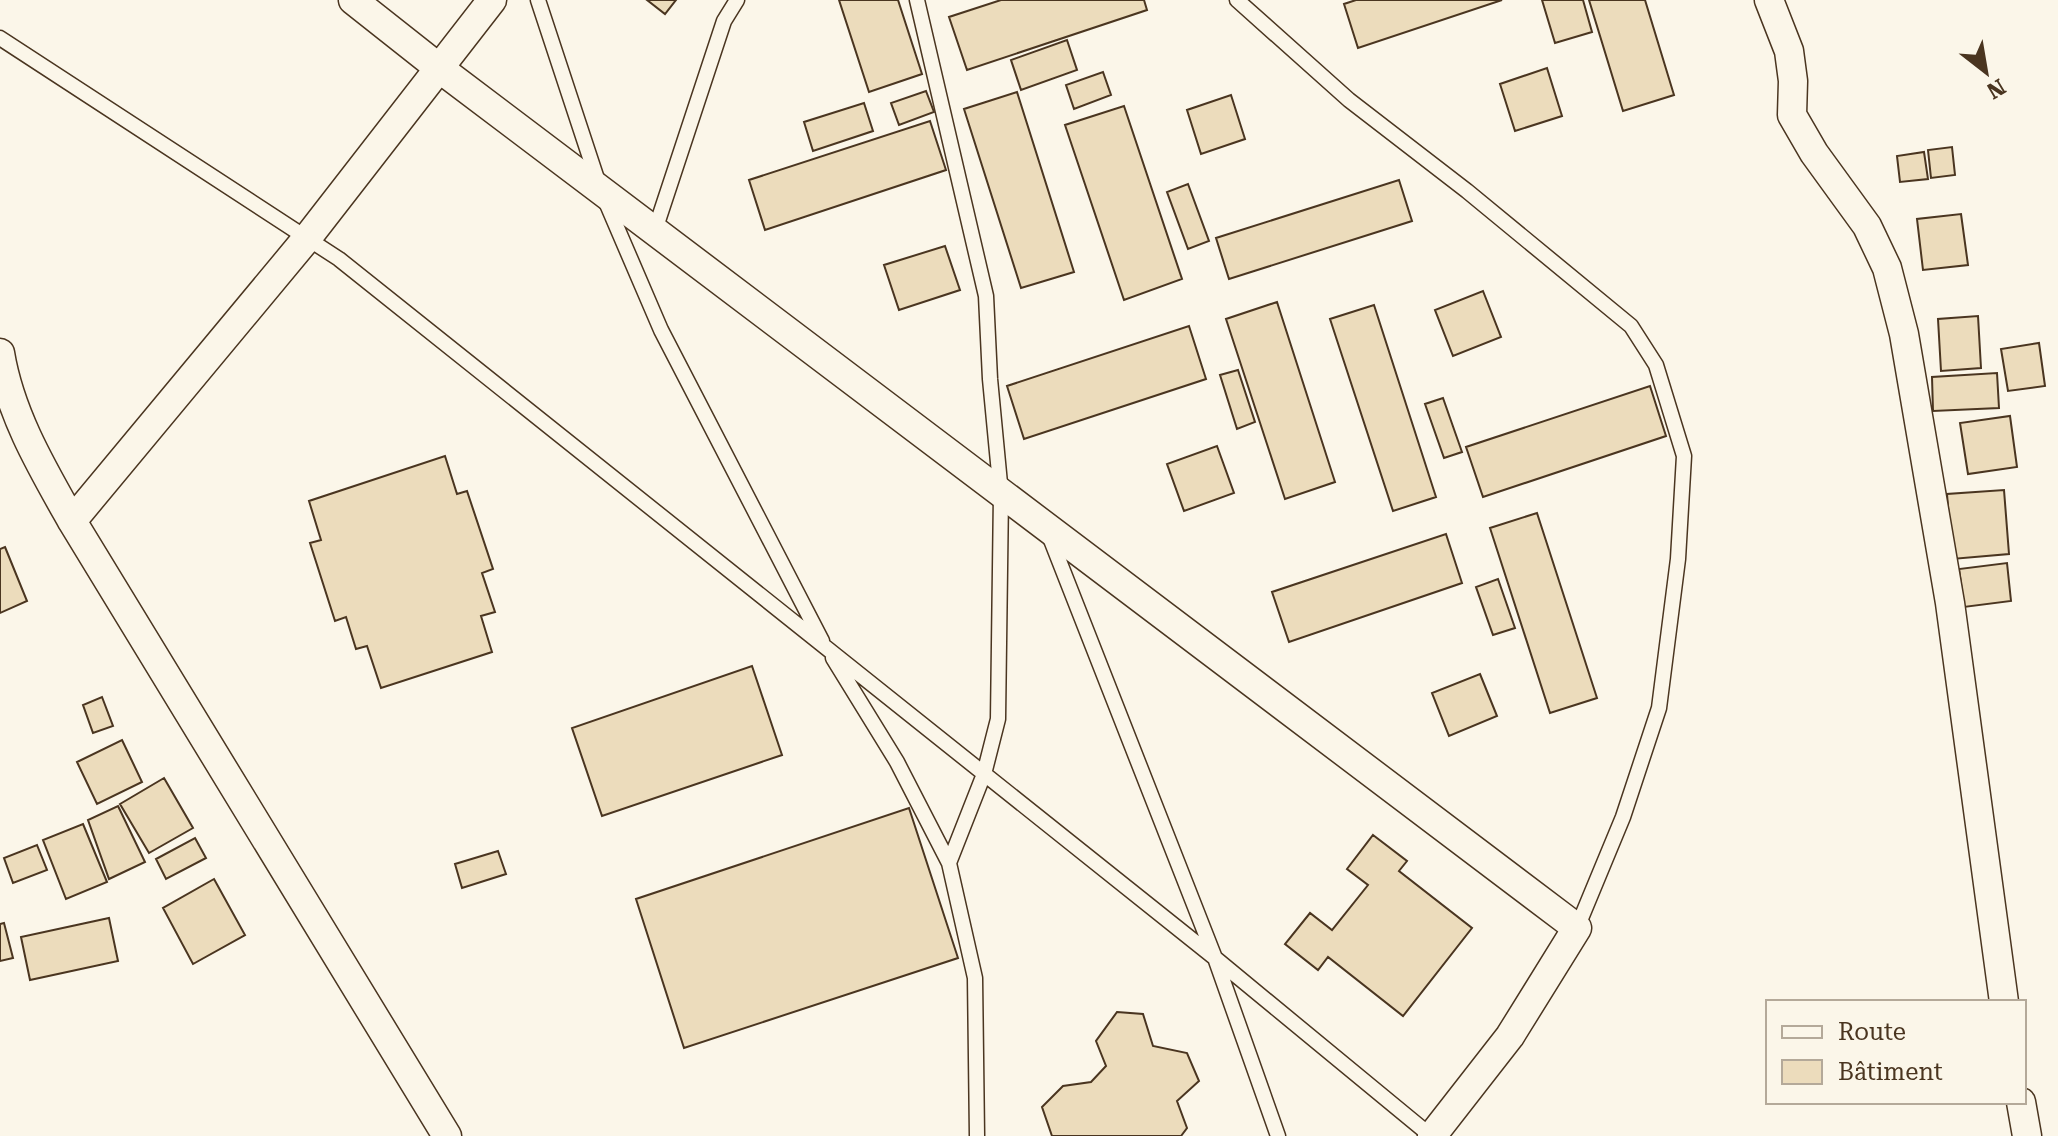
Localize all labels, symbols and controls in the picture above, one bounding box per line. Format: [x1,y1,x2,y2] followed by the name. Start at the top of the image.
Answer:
[1946,32,2026,112] north arrow
[1982,74,2010,104] text: N
[1766,1000,2026,1104] legend
[1838,1018,1906,1046] text: Route
[1838,1058,1943,1086] text: Bâtiment

